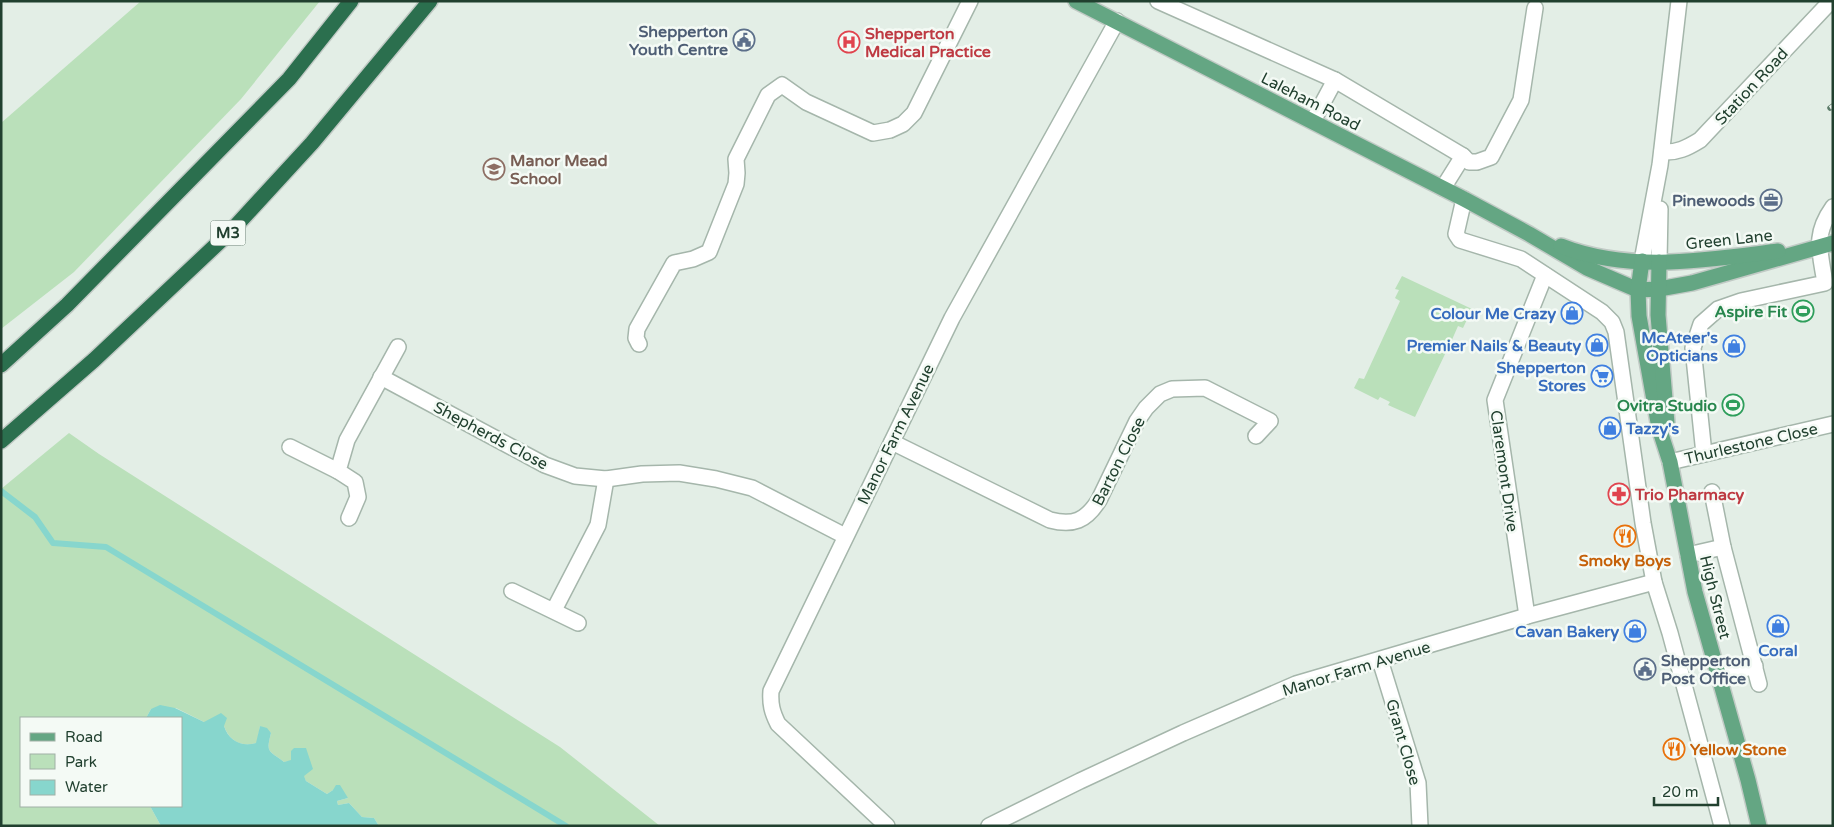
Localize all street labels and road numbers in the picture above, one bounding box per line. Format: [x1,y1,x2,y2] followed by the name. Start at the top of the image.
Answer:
[1711,44,1793,129] street label: Station Road
[1257,68,1364,136] street label: Laleham Road
[210,220,246,246] road number: M3
[1685,226,1773,254] street label: Green Lane
[853,361,939,508] street label: Manor Farm Avenue
[430,397,551,474] street label: Shepherds Close
[1486,409,1522,533] street label: Claremont Drive
[1088,414,1150,509] street label: Barton Close
[1683,419,1820,469] street label: Thurlestone Close
[1695,553,1735,641] street label: High Street
[1280,637,1433,701] street label: Manor Farm Avenue
[1381,697,1425,788] street label: Grant Close

